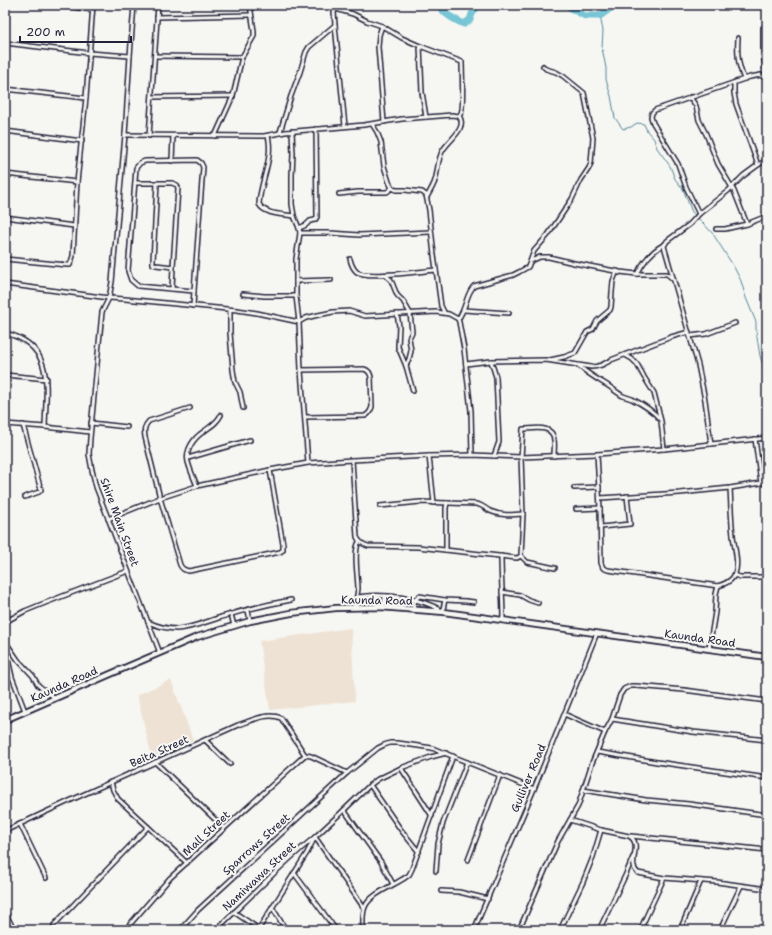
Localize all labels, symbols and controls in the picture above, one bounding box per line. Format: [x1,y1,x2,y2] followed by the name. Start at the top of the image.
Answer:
[20,18,131,44] scale bar
[26,24,65,40] text: 200 m
[97,476,143,569] street label: Shire Main Street
[341,592,413,609] street label: Kaunda Road
[663,626,737,651] street label: Kaunda Road
[28,663,100,706] street label: Kaunda Road
[127,732,191,771] street label: Beita Street
[507,742,550,815] street label: Gulliver Road
[179,807,234,859] street label: Mall Street
[219,810,293,879] street label: Sparrows Street
[219,838,300,915] street label: Namiwawa Street

